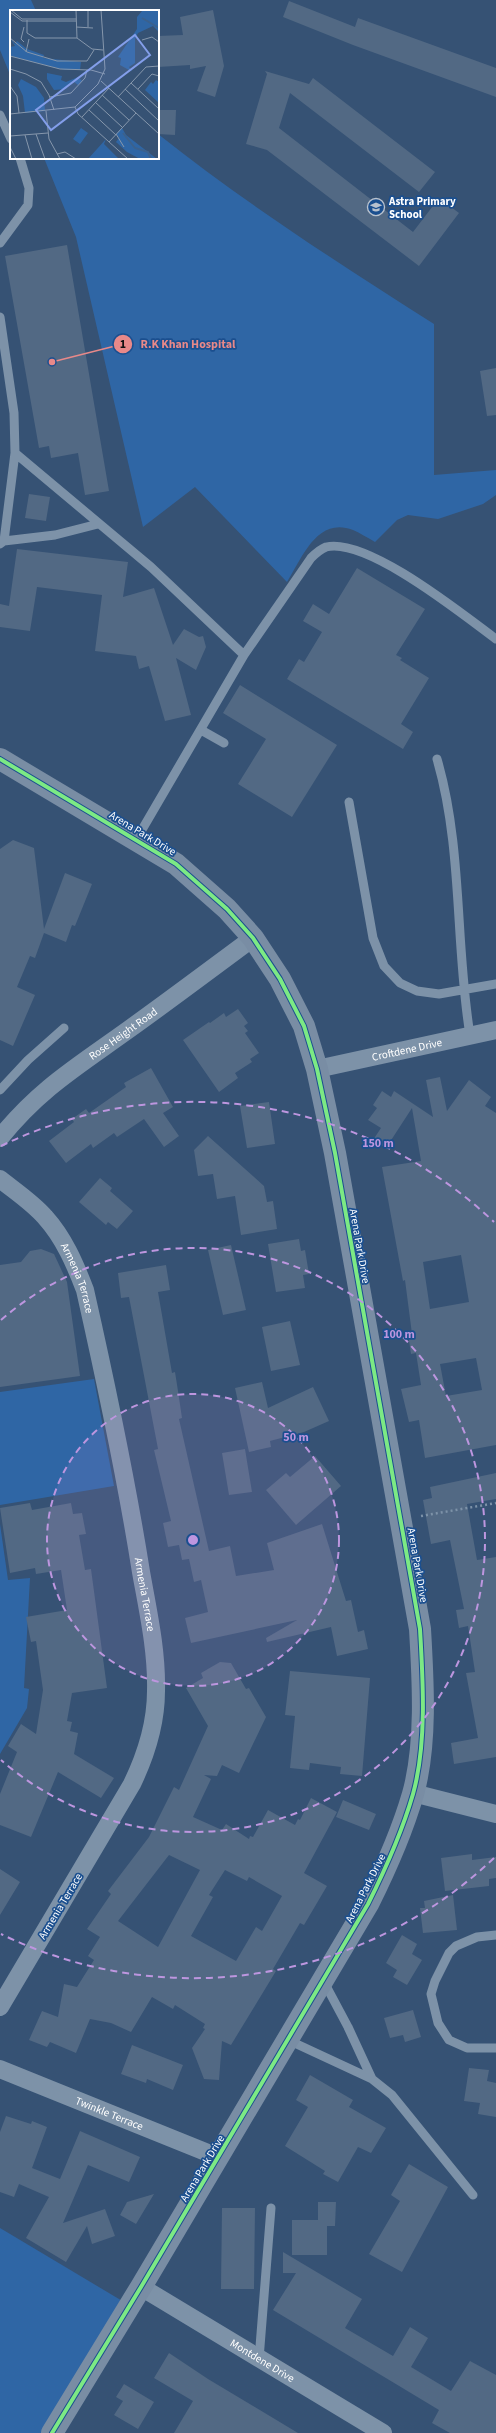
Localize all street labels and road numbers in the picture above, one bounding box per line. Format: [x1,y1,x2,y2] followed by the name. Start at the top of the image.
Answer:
[107,808,179,860] street label: Arena Park Drive
[86,1004,160,1063] street label: Rose Height Road
[370,1035,444,1065] street label: Croftdene Drive
[346,1208,374,1285] street label: Arena Park Drive
[57,1240,97,1315] street label: Armenia Terrace
[404,1527,432,1604] street label: Arena Park Drive
[131,1556,159,1633] street label: Armenia Terrace
[342,1851,390,1925] street label: Arena Park Drive
[35,1870,86,1942] street label: Armenia Terrace
[73,2093,146,2134] street label: Twinkle Terrace
[177,2132,229,2204] street label: Arena Park Drive
[227,2336,298,2386] street label: Montdene Drive

